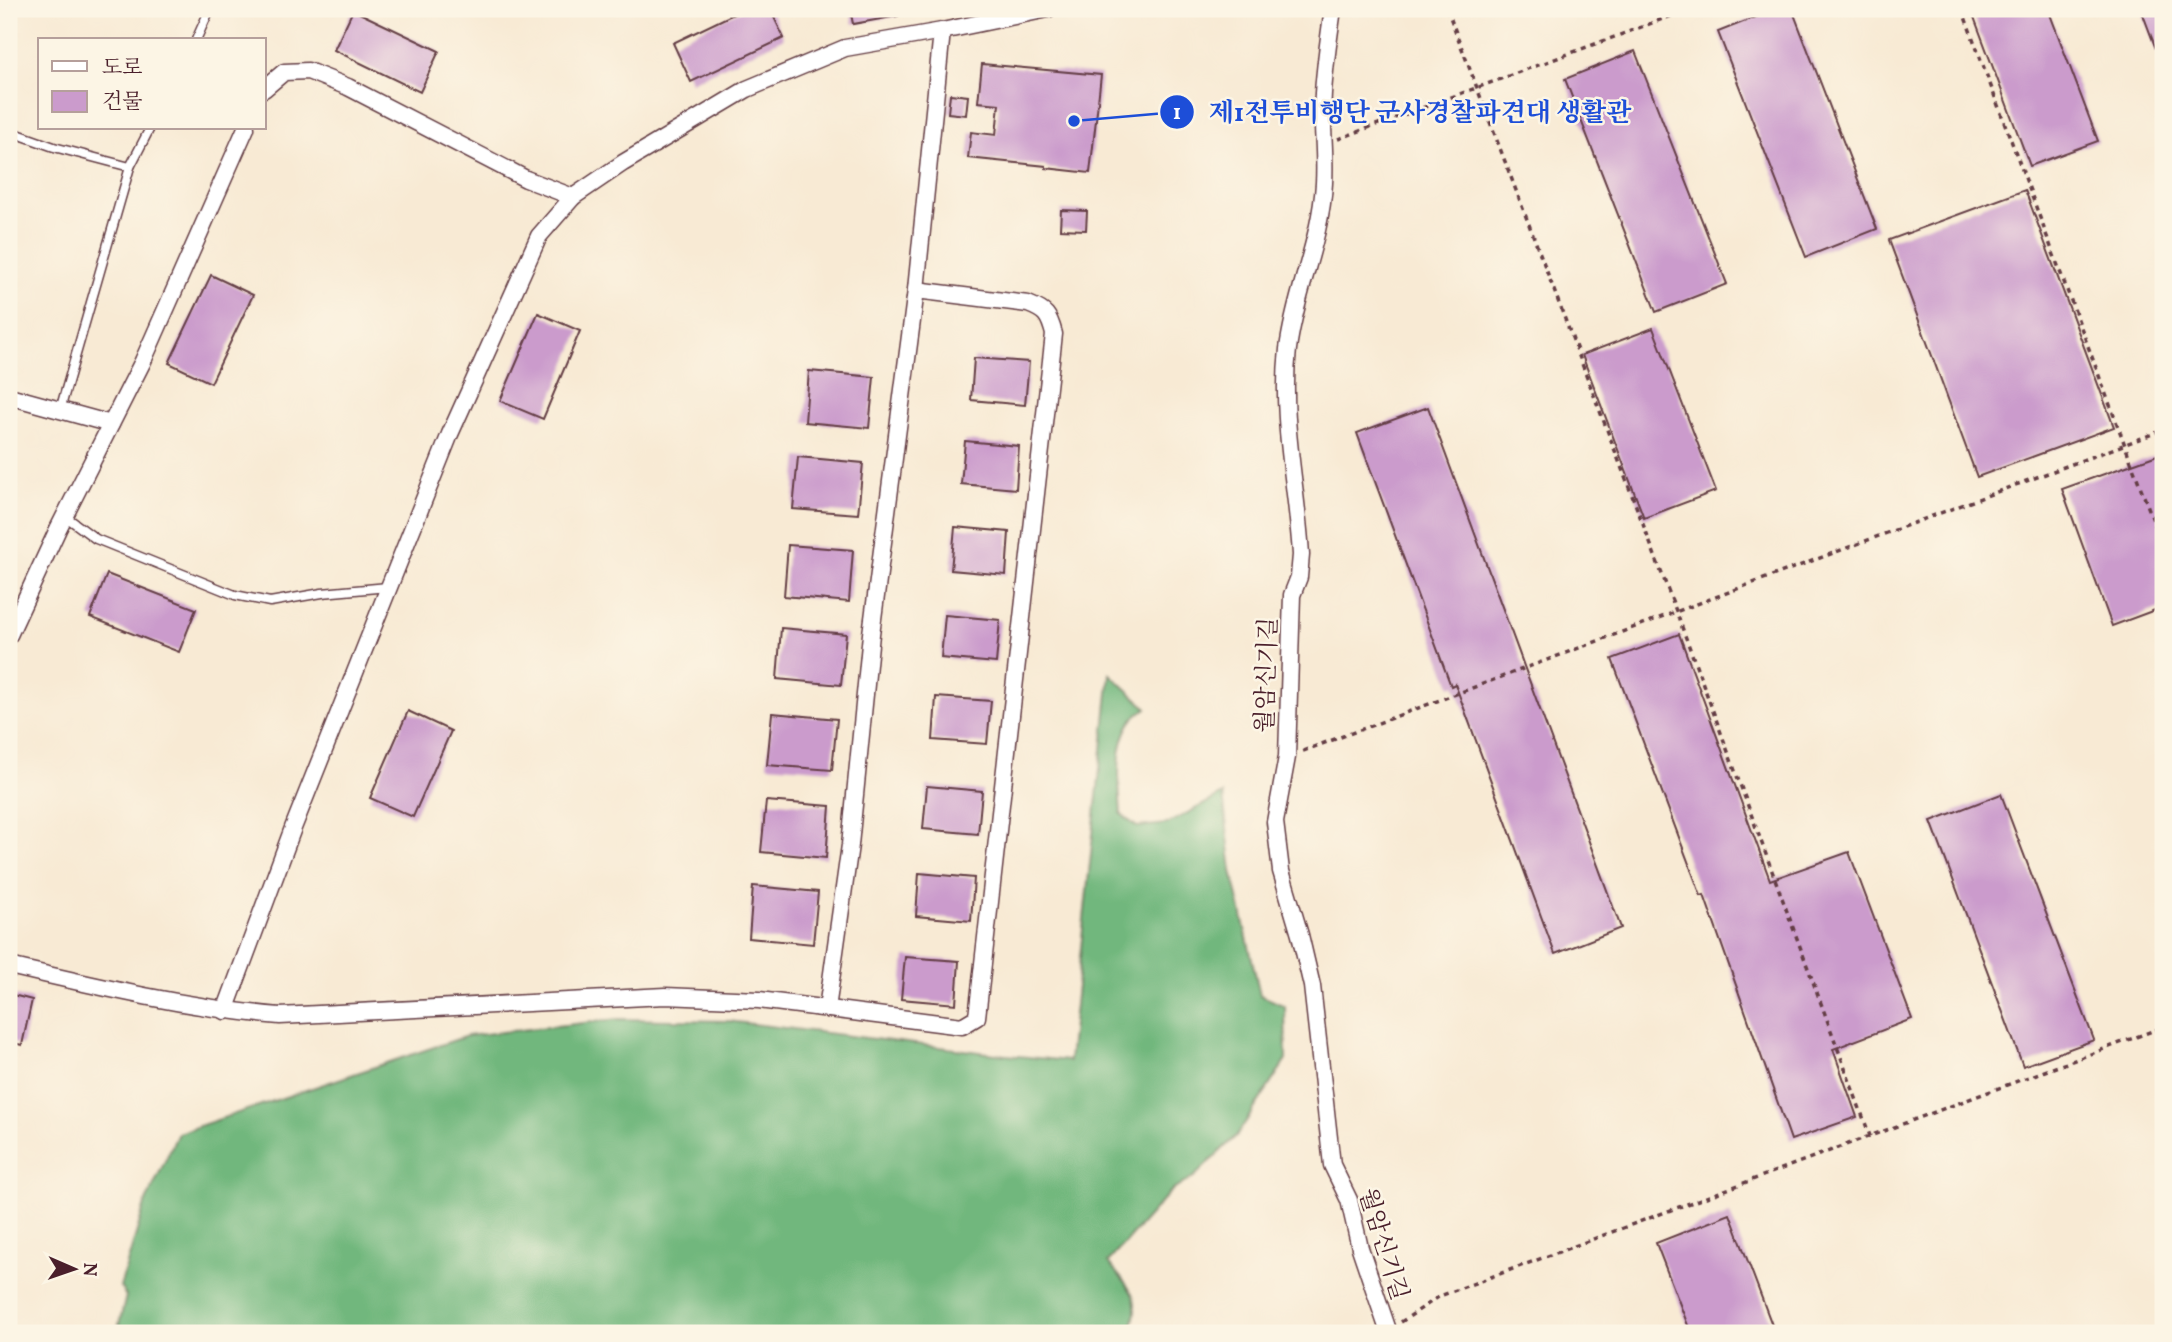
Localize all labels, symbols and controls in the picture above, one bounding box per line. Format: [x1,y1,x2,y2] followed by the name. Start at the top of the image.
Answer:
[38,38,266,130] legend
[102,54,143,83] text: 도로
[102,88,143,117] text: 건물
[1160,89,1645,136] callout: 제1전투비행단 군사경찰파견대 생활관
[1209,96,1632,132] text: 제1전투비행단 군사경찰파견대 생활관
[1173,99,1181,128] text: 1
[1249,617,1287,734] street label: 월암신기길
[1349,1184,1415,1305] street label: 월암신기길
[38,1234,108,1304] north arrow
[76,1262,102,1277] text: N

